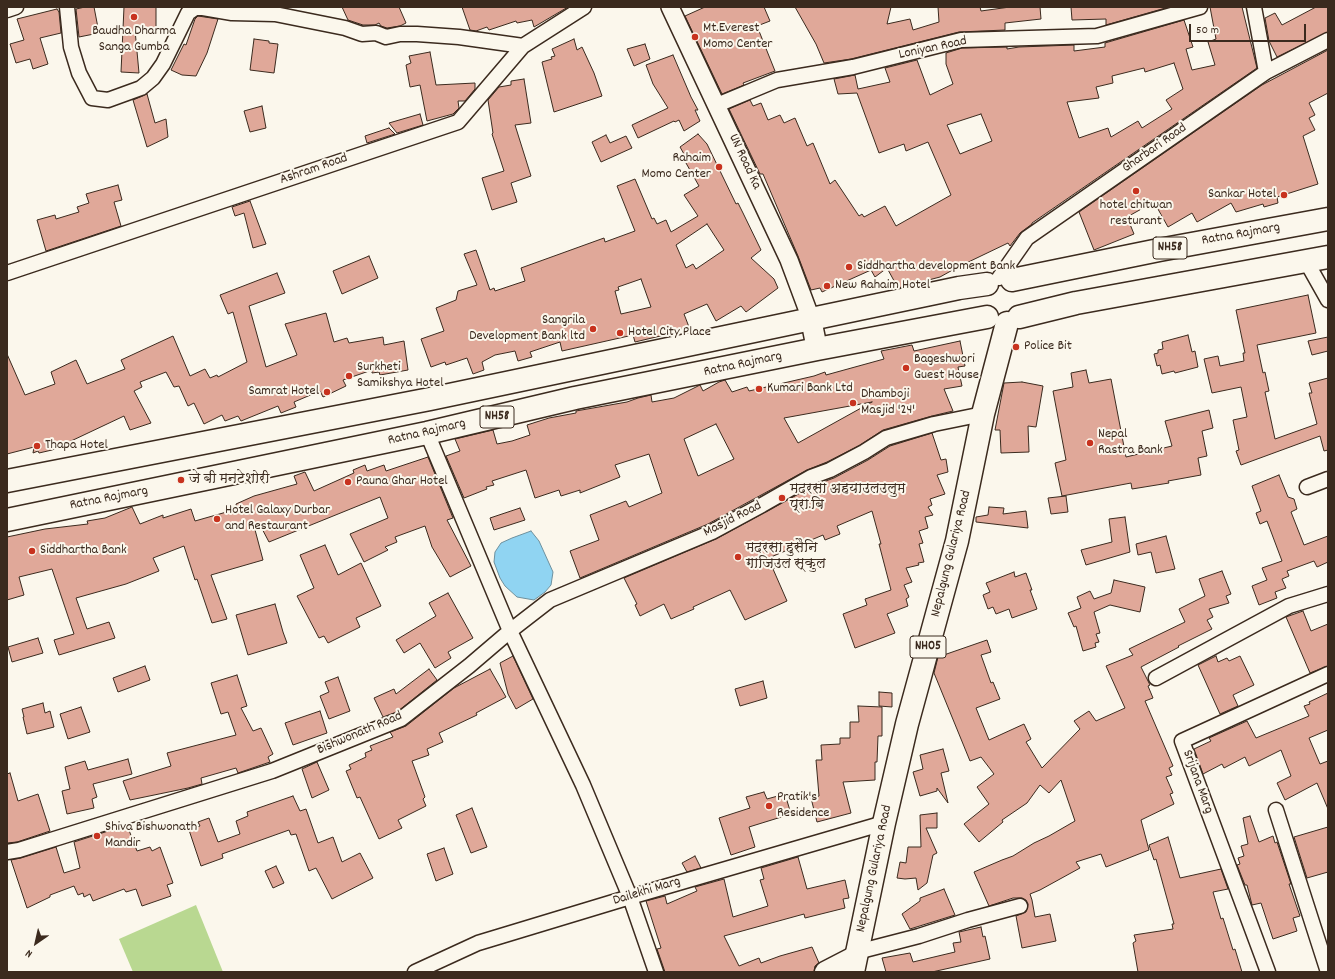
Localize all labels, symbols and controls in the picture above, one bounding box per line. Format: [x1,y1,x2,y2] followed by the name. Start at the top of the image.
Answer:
[129,12,139,22] marker: Baudha Dharma Sanga Gumba
[1191,16,1308,42] scale bar
[703,21,773,54] place label: Mt.Everest Momo Center
[1196,22,1219,39] text: 50 m
[92,24,176,56] place label: Baudha Dharma Sanga Gumba
[690,32,700,42] marker: Mt.Everest Momo Center
[897,34,969,64] street label: Loniyan Road
[1119,121,1191,177] street label: Gharbari Road
[724,132,764,192] street label: UN Road Ka
[278,151,350,189] street label: Ashram Road
[641,151,711,184] place label: Rahaim Momo Center
[714,162,724,172] marker: Rahaim Momo Center
[1131,186,1141,196] marker: hotel chitwan resturant
[1208,187,1276,203] place label: Sankar Hotel
[1279,190,1289,200] marker: Sankar Hotel
[1100,198,1172,230] place label: hotel chitwan resturant
[1200,220,1282,250] street label: Ratna Rajmarg
[1153,237,1187,259] road number: NH58
[857,259,1015,275] place label: Siddhartha development Bank
[844,262,854,272] marker: Siddhartha development Bank
[835,278,930,294] place label: New Rahaim Hotel
[822,281,832,291] marker: New Rahaim Hotel
[469,313,585,346] place label: Sangrila Development Bank ltd
[588,324,598,334] marker: Sangrila Development Bank ltd
[628,325,711,341] place label: Hotel City Place
[615,328,625,338] marker: Hotel City Place
[1024,339,1072,355] place label: Police Bit
[1011,342,1021,352] marker: Police Bit
[702,349,784,381] street label: Ratna Rajmarg
[914,352,979,384] place label: Bageshwori Guest House
[357,360,443,392] place label: Surkheti Samikshya Hotel
[901,363,911,373] marker: Bageshwori Guest House
[344,371,354,381] marker: Surkheti Samikshya Hotel
[767,381,853,397] place label: Kumari Bank Ltd
[248,384,319,400] place label: Samrat Hotel
[754,384,764,394] marker: Kumari Bank Ltd
[322,387,332,397] marker: Samrat Hotel
[861,387,915,420] place label: Dhamboji Masjid '24'
[848,398,858,408] marker: Dhamboji Masjid '24'
[480,406,514,428] road number: NH58
[386,416,468,450] street label: Ratna Rajmarg
[1098,427,1163,460] place label: Nepal Rastra Bank
[45,438,108,454] place label: Thapa Hotel
[1085,438,1095,448] marker: Nepal Rastra Bank
[32,441,42,451] marker: Thapa Hotel
[189,472,269,488] place label: जे बी मनटेशोरी
[356,474,448,490] place label: Pauna Ghar Hotel
[176,475,186,485] marker: जे बी मनटेशोरी
[343,477,353,487] marker: Pauna Ghar Hotel
[790,482,905,514] place label: मदरसा अहयाउलउलुम प्रा.बि
[68,483,150,515] street label: Ratna Rajmarg
[928,489,976,619] street label: Nepalgung Gulariya Road
[777,493,787,503] marker: मदरसा अहयाउलउलुम प्रा.बि
[701,498,765,542] street label: Masjid Road
[225,503,330,536] place label: Hotel Galaxy Durbar and Restaurant
[212,514,222,524] marker: Hotel Galaxy Durbar and Restaurant
[746,541,826,574] place label: मदरसा हुसैनि गाजिउल स्कुल
[40,543,127,559] place label: Siddhartha Bank
[27,546,37,556] marker: Siddhartha Bank
[733,552,743,562] marker: मदरसा हुसैनि गाजिउल स्कुल
[910,636,946,658] road number: NH05
[315,709,405,759] street label: Bishwonath Road
[1178,748,1216,816] street label: Srijana Marg
[777,790,829,822] place label: Pratik's Residence
[764,801,774,811] marker: Pratik's Residence
[853,804,897,934] street label: Nepalgung Gulariya Road
[105,820,197,852] place label: Shiva Bishwonath Mandir
[92,831,102,841] marker: Shiva Bishwonath Mandir
[611,874,683,910] street label: Dailekhi Marg
[16,923,56,963] north arrow
[23,945,36,961] text: N

